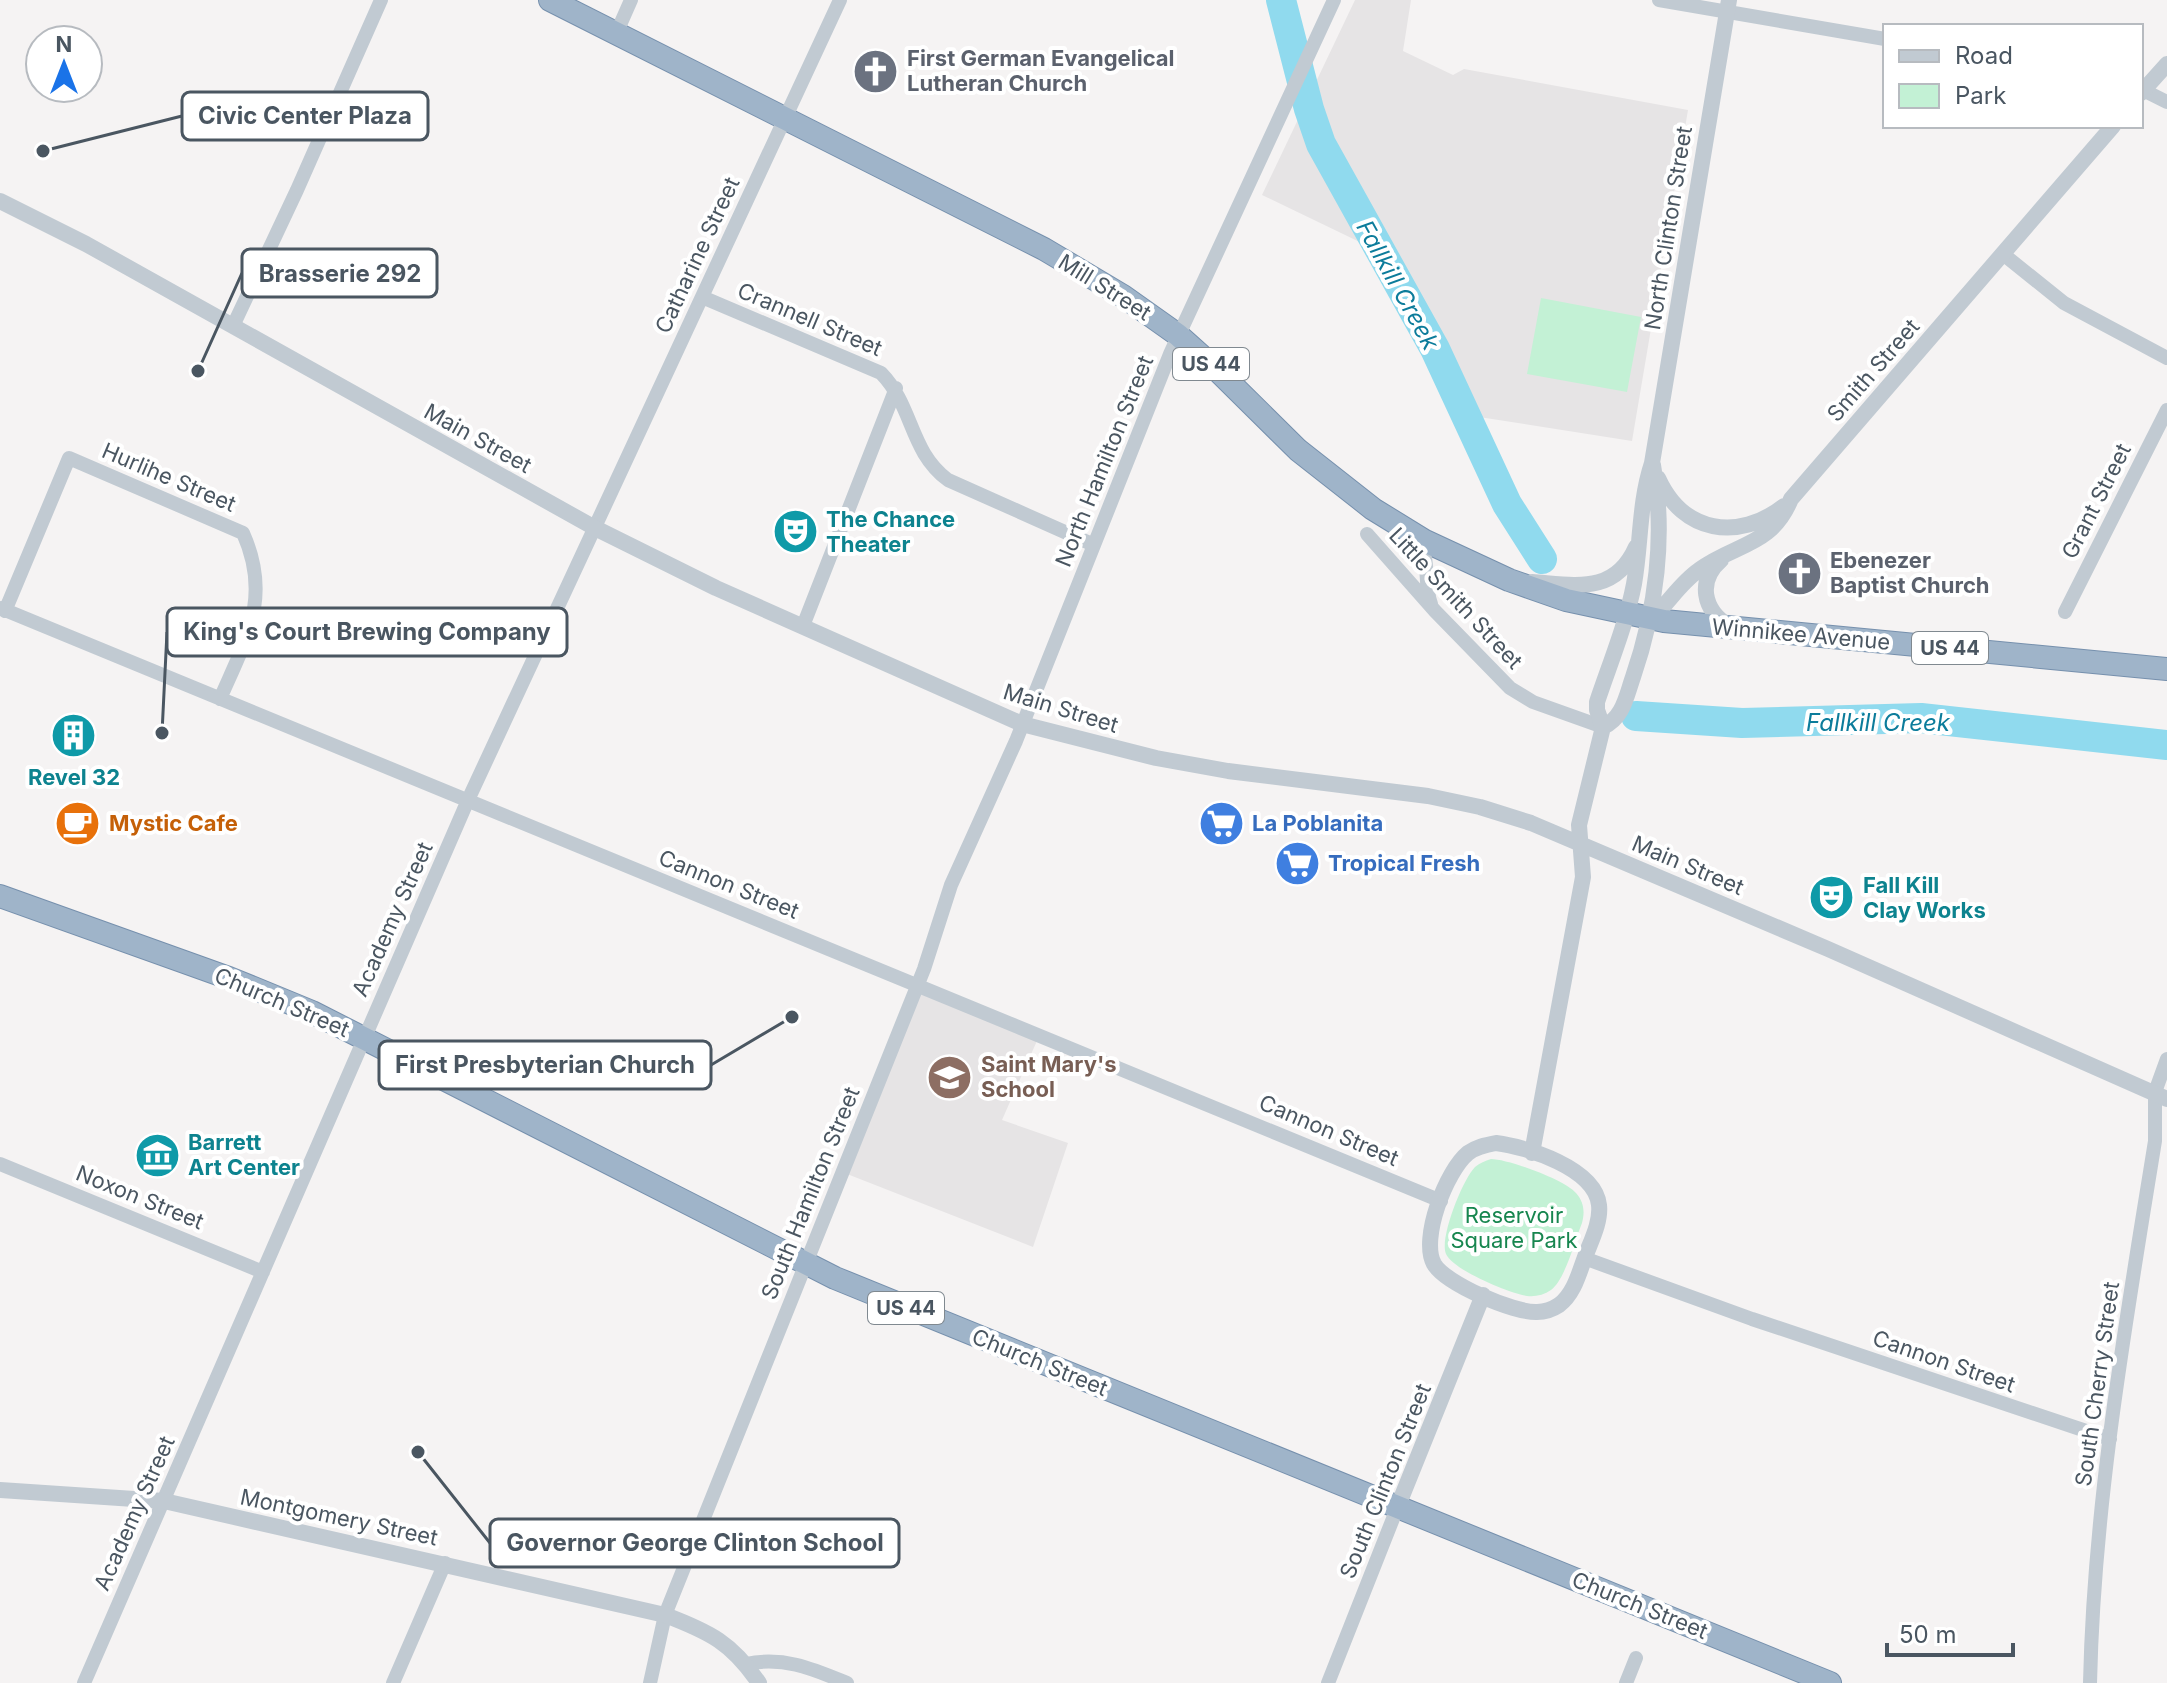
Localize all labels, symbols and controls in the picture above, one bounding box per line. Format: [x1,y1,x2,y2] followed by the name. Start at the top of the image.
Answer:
[24,24,104,104] north arrow
[1883,24,2143,128] legend
[56,31,72,57] text: N
[1955,41,2013,70] text: Road
[907,45,1175,96] place label: First German Evangelical Lutheran Church
[852,47,900,95] church icon: First German Evangelical Lutheran Church
[1955,81,2006,110] text: Park
[182,92,428,140] callout: Civic Center Plaza
[198,101,412,130] text: Civic Center Plaza
[1639,124,1697,332] street label: North Clinton Street
[650,173,744,337] street label: Catharine Street
[1350,215,1446,356] water label: Fallkill Creek
[1054,248,1156,326] street label: Mill Street
[242,249,437,297] callout: Brasserie 292
[259,259,421,288] text: Brasserie 292
[734,277,886,361] street label: Crannell Street
[1821,313,1925,427] street label: Smith Street
[1173,348,1249,380] road number: US 44
[1050,352,1158,570] street label: North Hamilton Street
[420,398,536,478] street label: Main Street
[98,437,240,517] street label: Hurlihe Street
[2056,439,2136,563] street label: Grant Street
[826,506,955,557] place label: The Chance Theater
[771,508,819,556] theatre icon: The Chance Theater
[1384,522,1528,674] street label: Little Smith Street
[1830,547,1990,598] place label: Ebenezer Baptist Church
[1775,549,1823,597] church icon: Ebenezer Baptist Church
[167,608,567,656] callout: King's Court Brewing Company
[1711,613,1891,655] street label: Winnikee Avenue
[183,617,551,646] text: King's Court Brewing Company
[1912,632,1988,664] road number: US 44
[1000,678,1122,738] street label: Main Street
[1806,708,1951,737] water label: Fallkill Creek
[50,712,98,760] building icon: Revel 32
[28,764,120,790] place label: Revel 32
[54,799,102,847] cafe icon: Mystic Cafe
[1197,799,1245,847] supermarket icon: La Poblanita
[109,810,238,836] place label: Mystic Cafe
[1252,810,1383,836] place label: La Poblanita
[1628,830,1748,900] street label: Main Street
[346,838,438,1000] street label: Academy Street
[1273,839,1321,887] supermarket icon: Tropical Fresh
[655,844,803,924] street label: Cannon Street
[1328,850,1480,876] place label: Tropical Fresh
[1863,872,1986,923] place label: Fall Kill Clay Works
[1808,874,1856,922] theatre icon: Fall Kill Clay Works
[211,962,353,1042] street label: Church Street
[379,1041,711,1089] callout: First Presbyterian Church
[395,1050,695,1079] text: First Presbyterian Church
[981,1051,1117,1102] place label: Saint Mary's School
[926,1053,974,1101] school or university icon: Saint Mary's School
[755,1083,865,1303] street label: South Hamilton Street
[1255,1089,1403,1171] street label: Cannon Street
[188,1129,300,1180] place label: Barrett Art Center
[133,1131,181,1179] museum icon: Barrett Art Center
[72,1160,208,1234] street label: Noxon Street
[1451,1202,1577,1253] park label: Reservoir Square Park
[2070,1280,2124,1488] street label: South Cherry Street
[868,1292,944,1324] road number: US 44
[968,1323,1112,1401] street label: Church Street
[1869,1324,2019,1398] street label: Cannon Street
[1334,1380,1436,1582] street label: South Clinton Street
[88,1432,180,1594] street label: Academy Street
[238,1483,440,1551] street label: Montgomery Street
[490,1519,899,1567] callout: Governor George Clinton School
[506,1528,884,1557] text: Governor George Clinton School
[1568,1566,1712,1644] street label: Church Street
[1887,1607,2013,1657] scale bar
[1899,1620,1957,1649] text: 50 m

